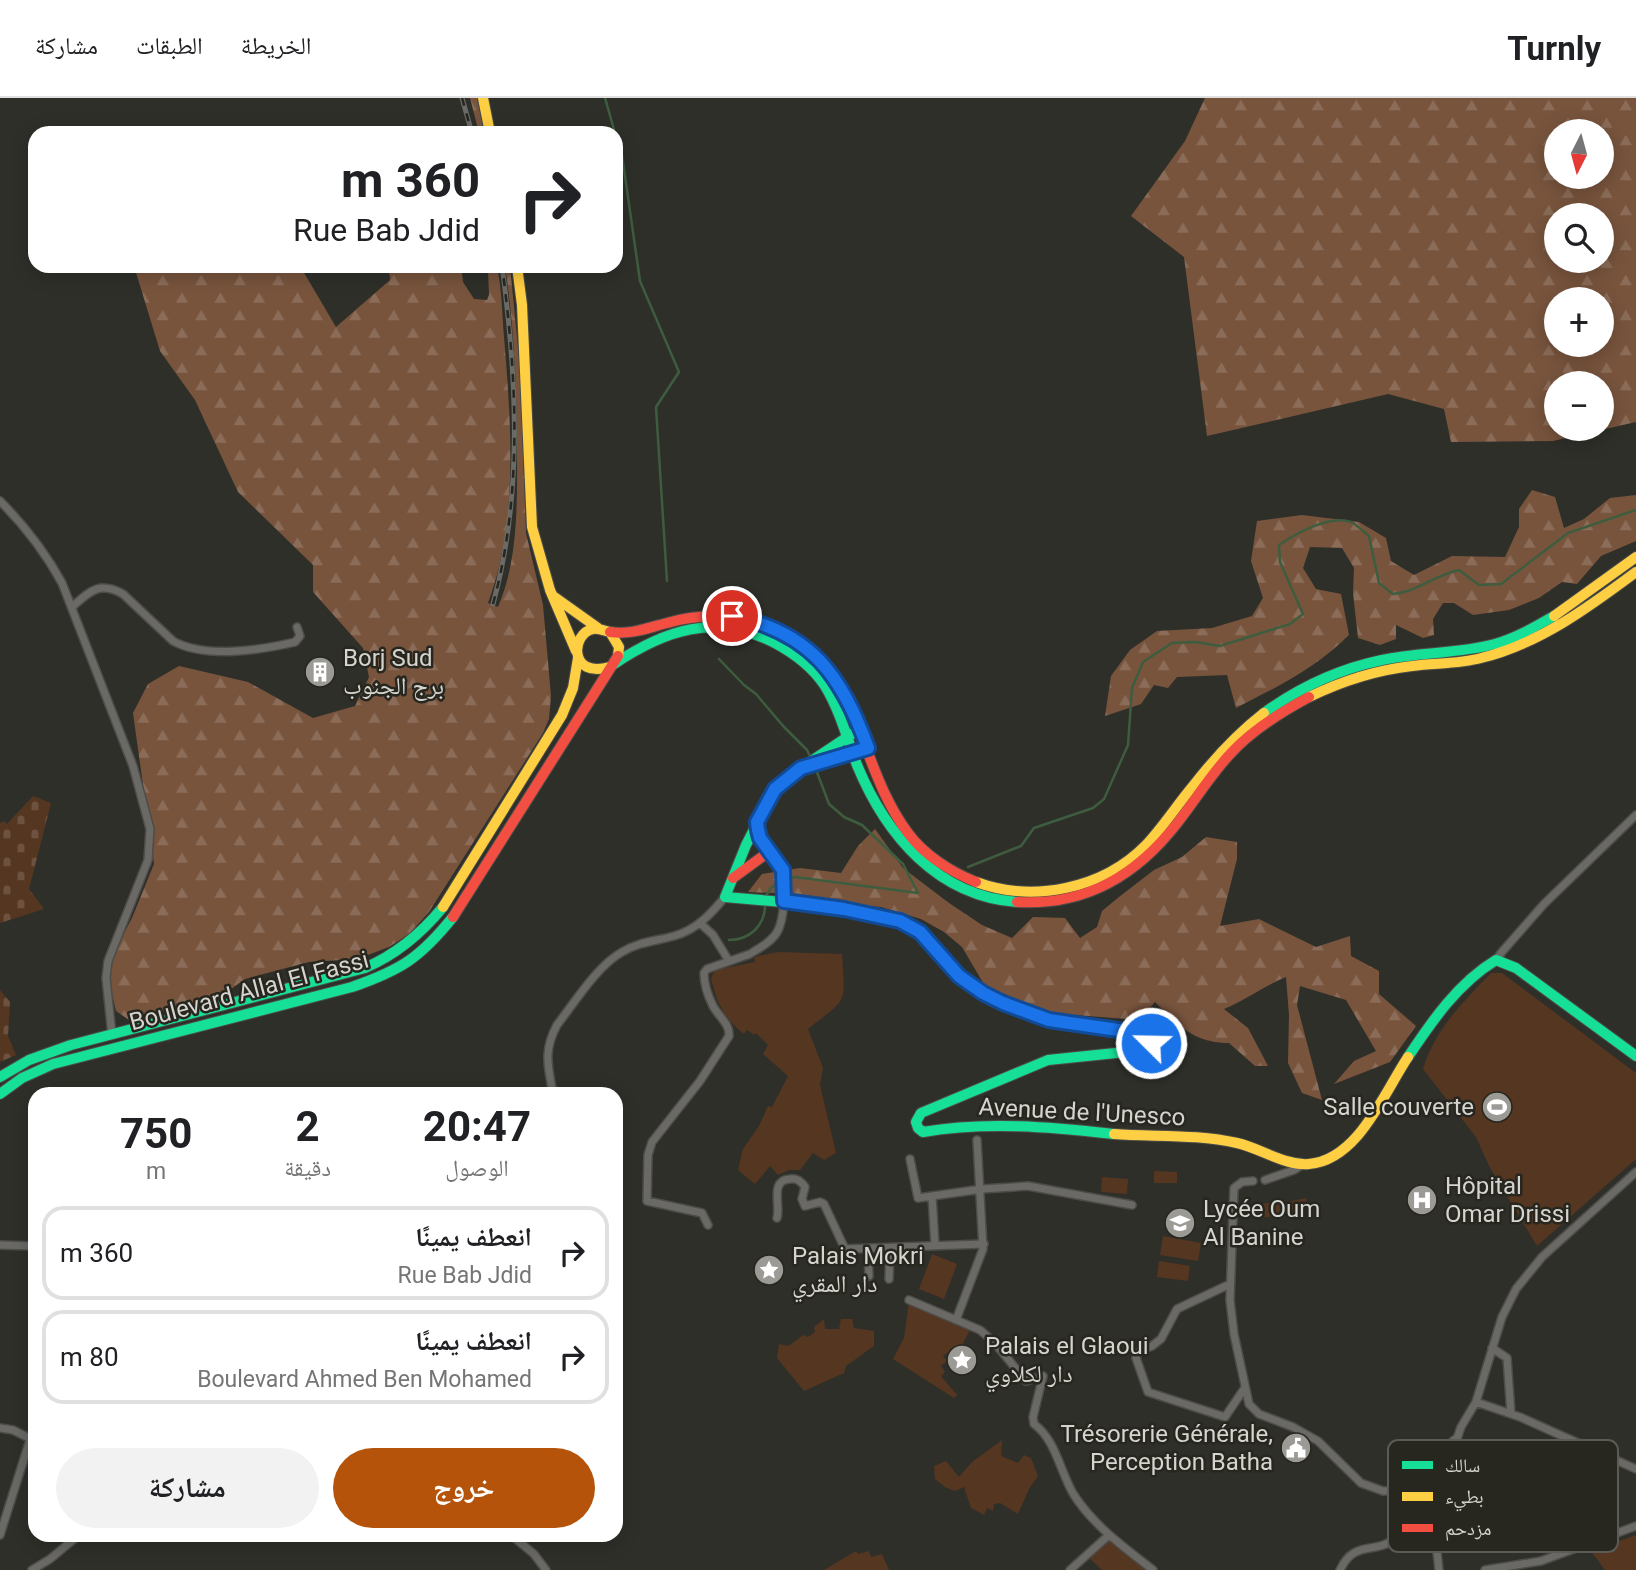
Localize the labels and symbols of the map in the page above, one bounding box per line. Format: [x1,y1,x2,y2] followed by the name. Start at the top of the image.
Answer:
[1544,119,1614,189] north arrow
[702,586,762,646] pin
[343,644,444,701] place label: Borj Sud برج الجنوب
[303,655,337,689] building icon: Borj Sud برج الجنوب
[126,946,372,1036] street label: Boulevard Allal El Fassi
[1114,1006,1188,1080] position arrow
[1480,1090,1514,1124] sports icon: Salle couverte
[978,1093,1186,1131] street label: Avenue de l'Unesco
[1323,1093,1474,1121] place label: Salle couverte
[1445,1172,1570,1228] place label: Hôpital Omar Drissi
[1405,1183,1439,1217] hospital icon: Hôpital Omar Drissi
[1203,1195,1320,1251] place label: Lycée Oum Al Banine
[1163,1206,1197,1240] school or university icon: Lycée Oum Al Banine
[792,1242,924,1303] place label: Palais Mokri دار المقري
[752,1253,786,1287] place icon: Palais Mokri دار المقري
[985,1332,1149,1393] place label: Palais el Glaoui دار لكلاوي
[945,1343,979,1377] place icon: Palais el Glaoui دار لكلاوي
[1061,1420,1273,1476] place label: Trésorerie Générale, Perception Batha
[1279,1431,1313,1465] public building icon: Trésorerie Générale, Perception Batha
[1388,1440,1618,1552] legend
[1445,1454,1480,1477] text: سالك
[1445,1485,1484,1512] text: بطيء
[1445,1517,1491,1541] text: مزدحم

